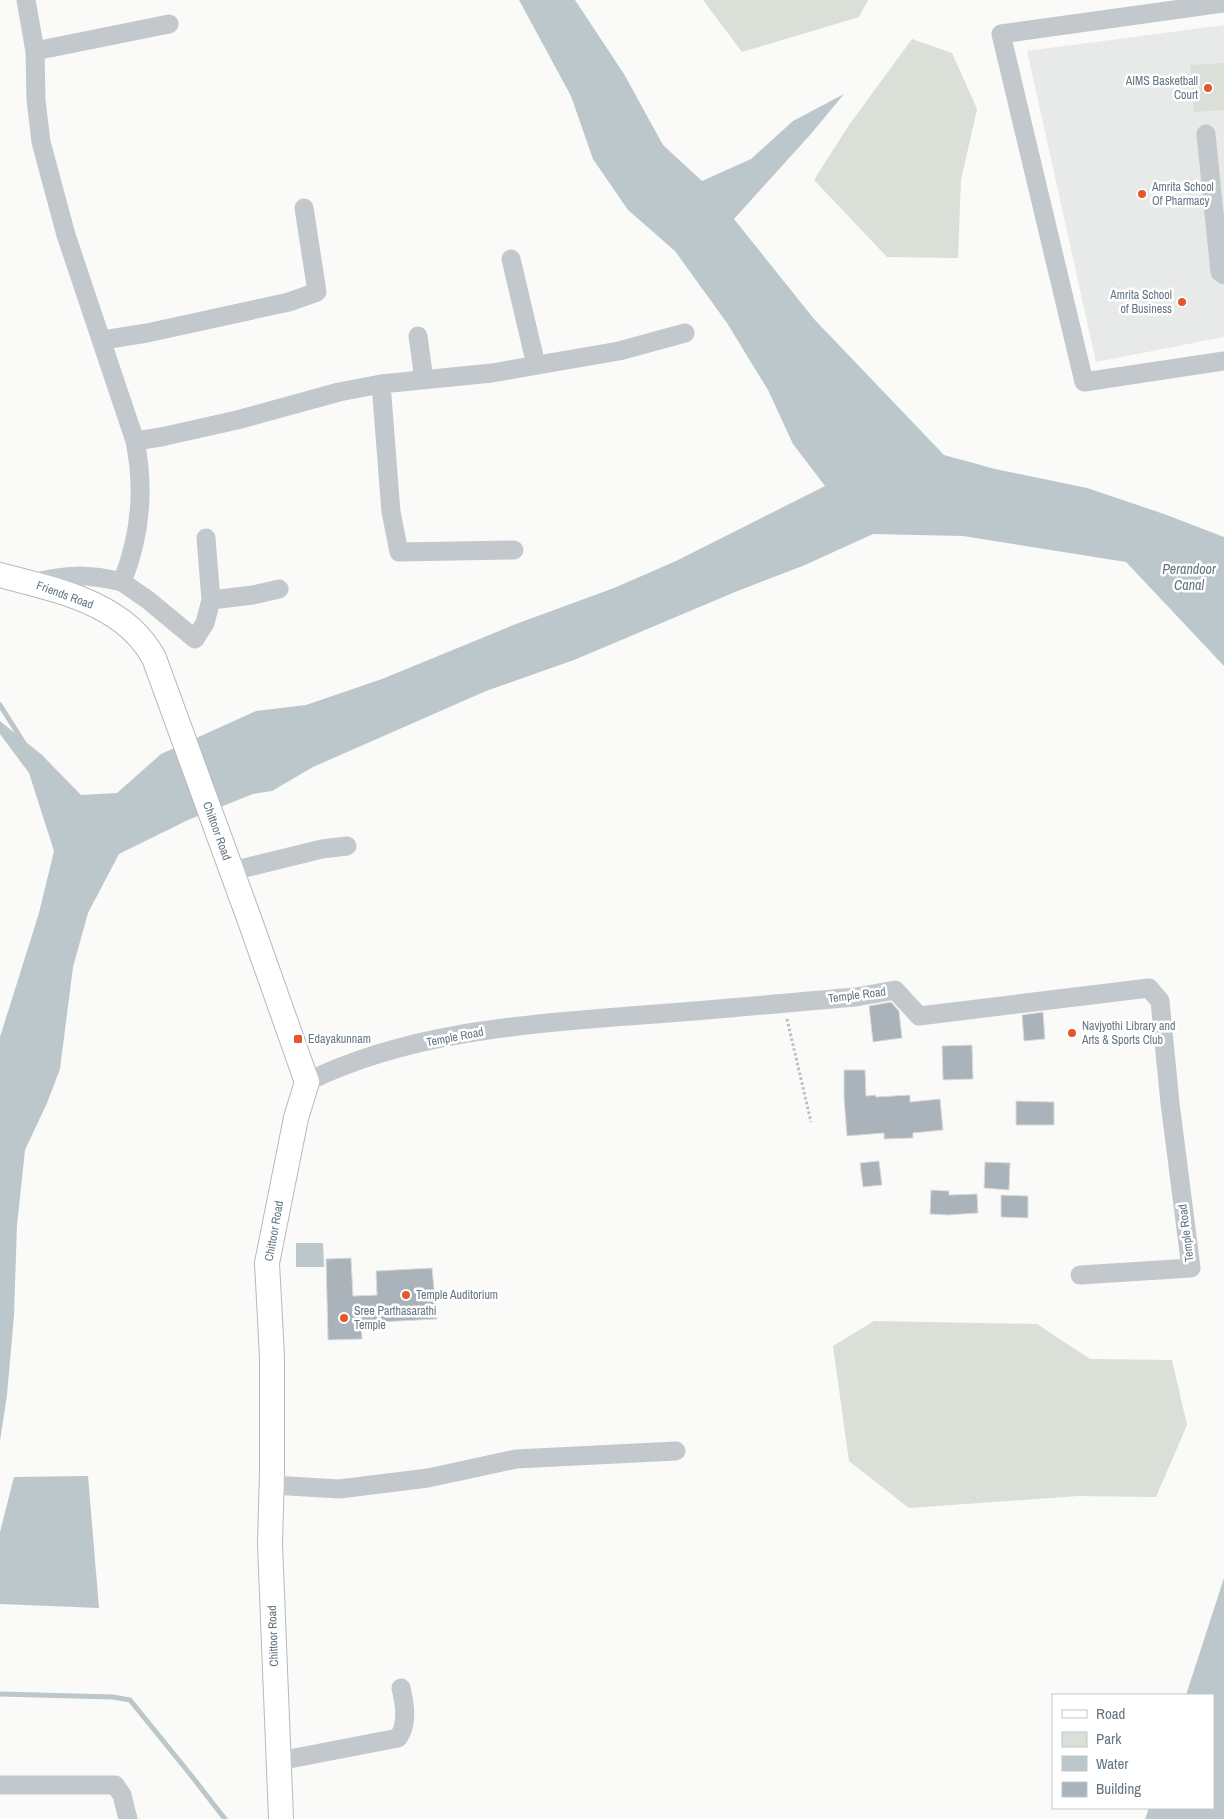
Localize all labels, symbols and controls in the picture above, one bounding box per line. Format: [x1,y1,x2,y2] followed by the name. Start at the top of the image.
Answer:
[1125,73,1198,103] place label: AIMS Basketball Court
[1202,82,1214,94] marker: AIMS Basketball Court
[1151,179,1214,209] place label: Amrita School Of Pharmacy
[1136,188,1148,200] marker: Amrita School Of Pharmacy
[1109,287,1172,317] place label: Amrita School of Business
[1176,296,1188,308] marker: Amrita School of Business
[1162,560,1217,594] water label: Perandoor Canal
[34,577,96,613] street label: Friends Road
[199,799,235,863] street label: Chittoor Road
[827,984,887,1006] street label: Temple Road
[1081,1018,1176,1048] place label: Navjyothi Library and Arts & Sports Club
[425,1024,485,1050] street label: Temple Road
[1066,1027,1078,1039] marker: Navjyothi Library and Arts & Sports Club
[308,1031,371,1047] place label: Edayakunnam
[292,1033,304,1045] marker: Edayakunnam
[261,1199,287,1263] street label: Chittoor Road
[1175,1203,1197,1263] street label: Temple Road
[416,1287,498,1303] place label: Temple Auditorium
[400,1289,412,1301] marker: Temple Auditorium
[354,1303,437,1333] place label: Sree Parthasarathi Temple
[338,1312,350,1324] marker: Sree Parthasarathi Temple
[264,1605,282,1667] street label: Chittoor Road
[1052,1694,1214,1809] legend
[1096,1703,1125,1724] text: Road
[1096,1728,1122,1749] text: Park
[1096,1753,1128,1774] text: Water
[1096,1778,1141,1799] text: Building

